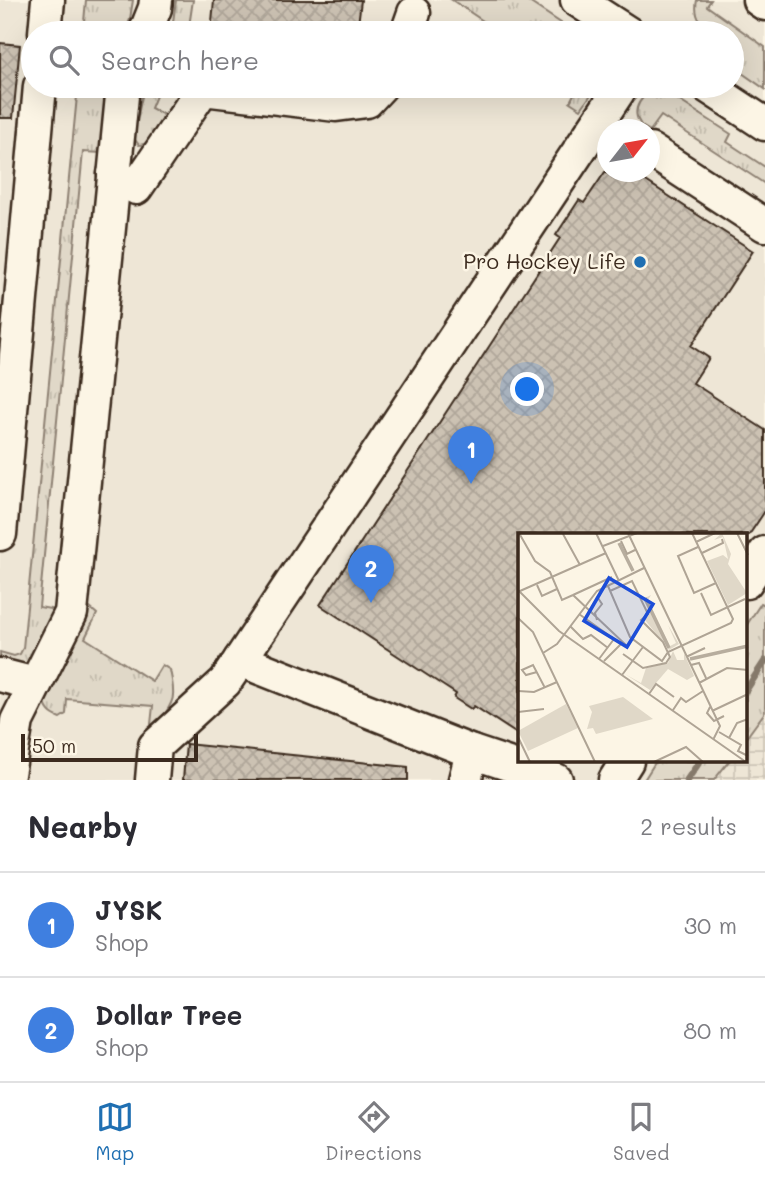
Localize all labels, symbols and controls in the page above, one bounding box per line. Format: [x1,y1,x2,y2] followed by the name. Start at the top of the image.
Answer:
[21,21,744,98] search box
[45,41,83,79] icon: search
[101,43,259,77] text: Search here
[597,119,660,182] north arrow
[463,247,626,274] place label: Pro Hockey Life
[632,254,648,270] marker: Pro Hockey Life
[510,372,544,406] your location
[448,426,494,484] pin: 1
[518,533,748,762] inset map
[348,545,394,603] pin: 2
[21,731,198,763] scale bar
[32,733,76,758] text: 50 m
[28,806,138,846] text: Nearby
[640,811,737,841] text: 2 results
[95,893,163,927] text: JYSK
[46,910,56,940] text: 1
[684,910,737,940] text: 30 m
[95,927,149,957] text: Shop
[95,998,242,1032] text: Dollar Tree
[45,1015,57,1045] text: 2
[683,1015,737,1045] text: 80 m
[95,1032,149,1062] text: Shop
[96,1098,134,1165] tab: Map
[325,1098,422,1165] tab: Directions
[613,1098,669,1165] tab: Saved

